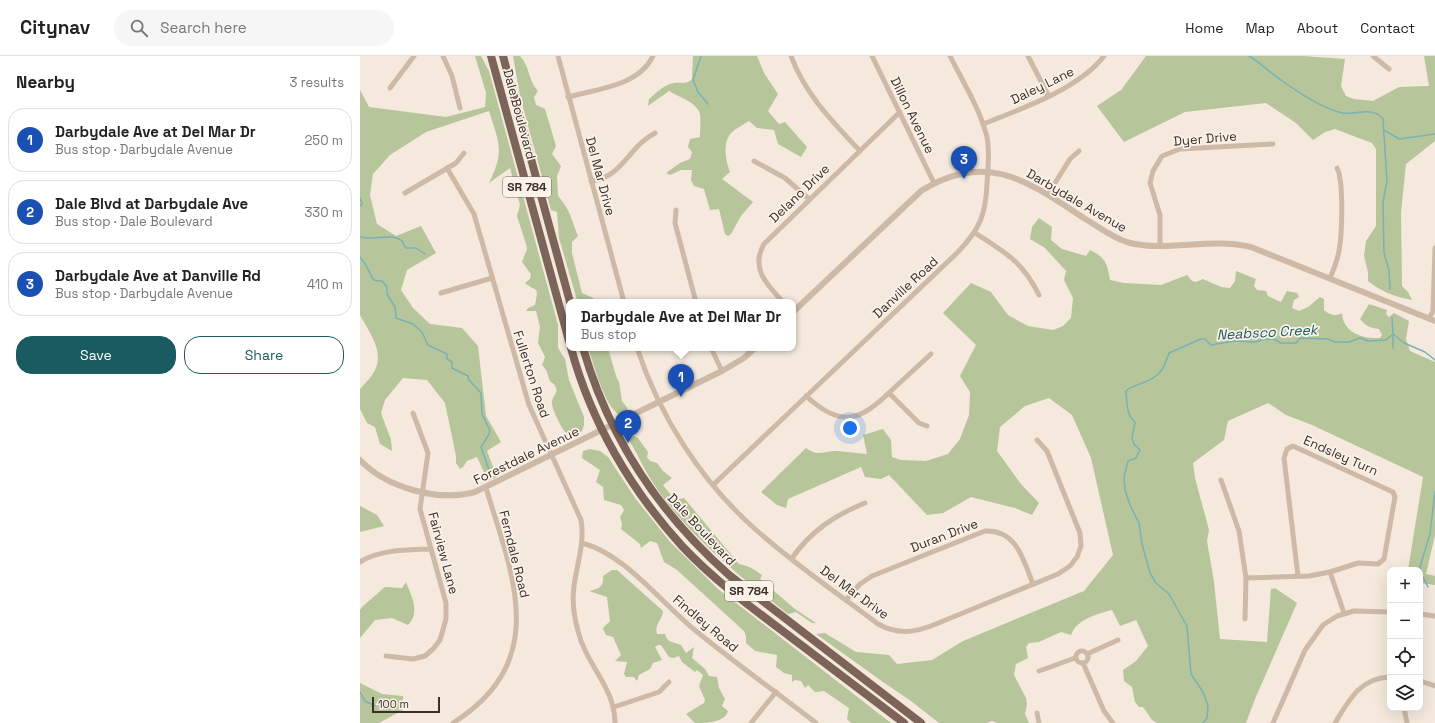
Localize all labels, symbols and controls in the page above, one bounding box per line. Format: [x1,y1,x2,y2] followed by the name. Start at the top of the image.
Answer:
[114,10,394,46] search box
[20,15,90,40] text: Citynav
[128,17,150,39] icon: search
[160,18,247,37] text: Search here
[1185,19,1223,37] text: Home
[1245,19,1275,37] text: Map
[1297,19,1338,37] text: About
[1360,19,1415,37] text: Contact
[1008,63,1077,108] street label: Daley Lane
[499,67,540,161] street label: Dale Boulevard
[16,71,75,93] text: Nearby
[290,74,344,91] text: 3 results
[887,74,938,156] street label: Dillon Avenue
[55,122,256,141] text: Darbydale Ave at Del Mar Dr
[1173,127,1237,150] street label: Dyer Drive
[27,132,33,149] text: 1
[305,132,343,149] text: 250 m
[582,135,619,217] street label: Del Mar Drive
[55,141,233,158] text: Bus stop · Darbydale Avenue
[951,146,977,179] pin: 3
[766,160,833,226] street label: Delano Drive
[1024,165,1130,236] street label: Darbydale Avenue
[503,177,551,197] road number: SR 784
[55,194,248,213] text: Dale Blvd at Darbydale Ave
[26,204,34,221] text: 2
[304,204,343,221] text: 330 m
[55,213,213,230] text: Bus stop · Dale Boulevard
[869,253,942,322] street label: Danville Road
[55,266,261,285] text: Darbydale Ave at Danville Rd
[26,276,34,293] text: 3
[307,276,343,293] text: 410 m
[55,285,233,302] text: Bus stop · Darbydale Avenue
[566,299,796,351] popup
[581,307,781,326] text: Darbydale Ave at Del Mar Dr
[1216,320,1319,344] water label: Neabsco Creek
[581,326,636,343] text: Bus stop
[509,328,554,420] street label: Fullerton Road
[16,336,176,374] button: Save
[184,336,344,374] button: Share
[668,364,694,397] pin: 1
[615,410,641,443] pin: 2
[840,418,860,438] your location
[471,422,582,488] street label: Forestdale Avenue
[1301,431,1381,479] street label: Endsley Turn
[664,490,740,569] street label: Dale Boulevard
[495,509,534,600] street label: Ferndale Road
[424,510,463,596] street label: Fairview Lane
[908,515,980,556] street label: Duran Drive
[817,562,892,623] street label: Del Mar Drive
[1387,567,1423,711] map controls
[1387,567,1423,603] button: +
[725,581,773,601] road number: SR 784
[669,591,742,656] street label: Findley Road
[1387,603,1423,639] button: −
[1387,639,1423,675] button: locate
[1387,675,1423,711] button: layers
[372,695,440,714] scale bar
[378,697,409,711] text: 100 m

